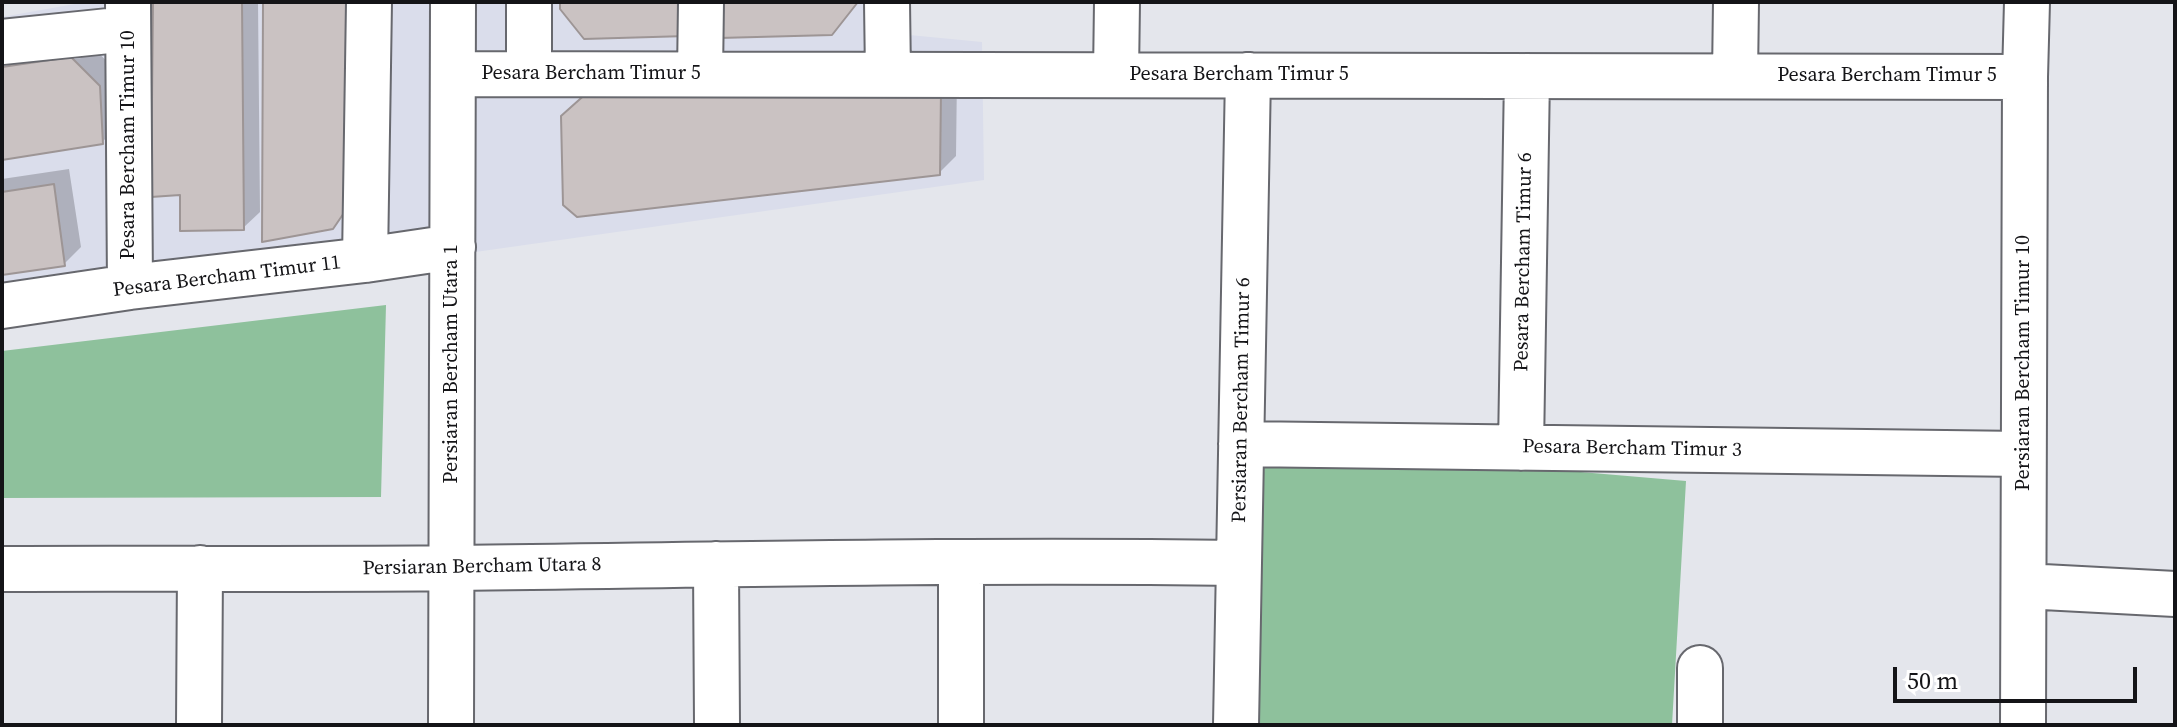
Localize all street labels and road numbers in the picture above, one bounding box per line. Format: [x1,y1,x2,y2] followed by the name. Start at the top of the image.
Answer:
[117,30,141,260] street label: Pesara Bercham Timur 10
[481,62,701,86] street label: Pesara Bercham Timur 5
[1129,63,1349,87] street label: Pesara Bercham Timur 5
[1777,64,1997,88] street label: Pesara Bercham Timur 5
[1510,152,1538,372] street label: Pesara Bercham Timur 6
[2012,235,2036,491] street label: Persiaran Bercham Timur 10
[440,245,464,483] street label: Persiaran Bercham Utara 1
[112,251,342,303] street label: Pesara Bercham Timur 11
[1228,277,1256,523] street label: Persiaran Bercham Timur 6
[1522,435,1742,463] street label: Pesara Bercham Timur 3
[362,553,602,581] street label: Persiaran Bercham Utara 8

